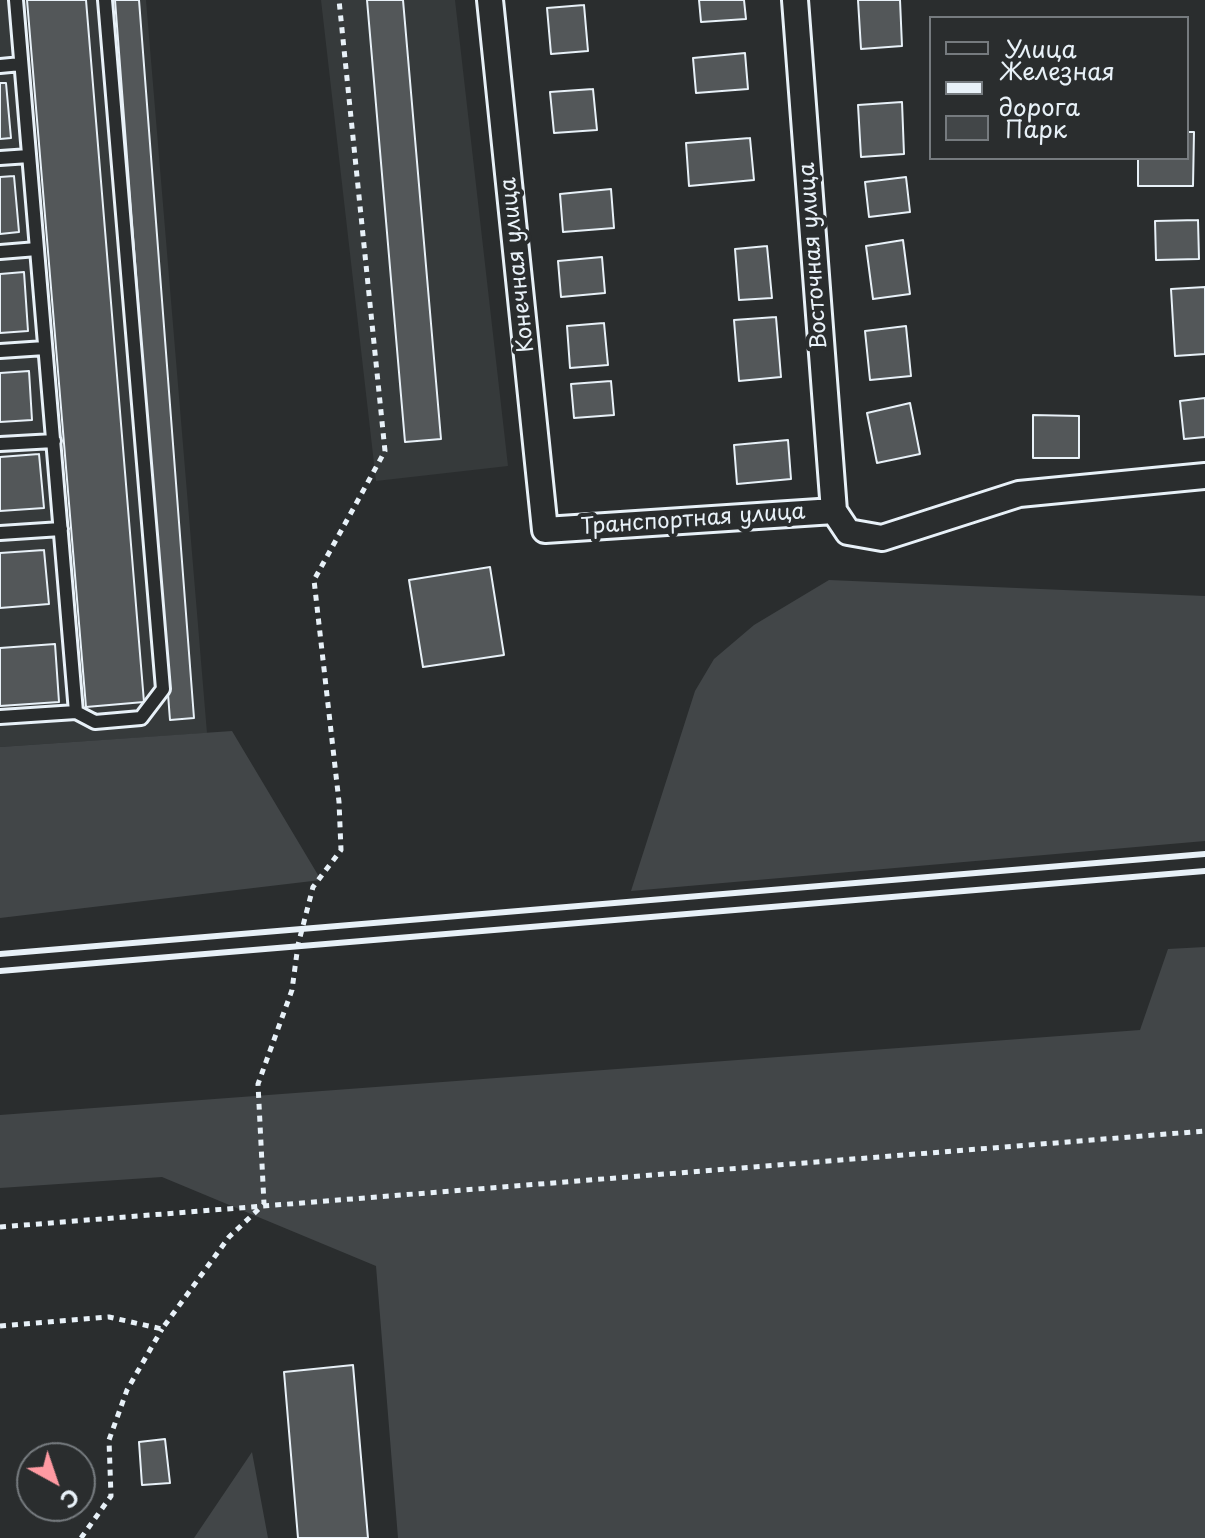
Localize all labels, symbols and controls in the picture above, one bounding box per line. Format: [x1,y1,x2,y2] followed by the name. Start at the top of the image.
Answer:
[929,16,1189,160] legend
[1005,30,1077,66] text: Улица
[999,52,1115,124] text: Железная дорога
[1005,110,1067,146] text: Парк
[794,162,834,350] street label: Восточная улица
[496,176,540,354] street label: Конечная улица
[580,499,806,541] street label: Транспортная улица
[16,1442,96,1522] north arrow
[54,1481,87,1517] text: С

